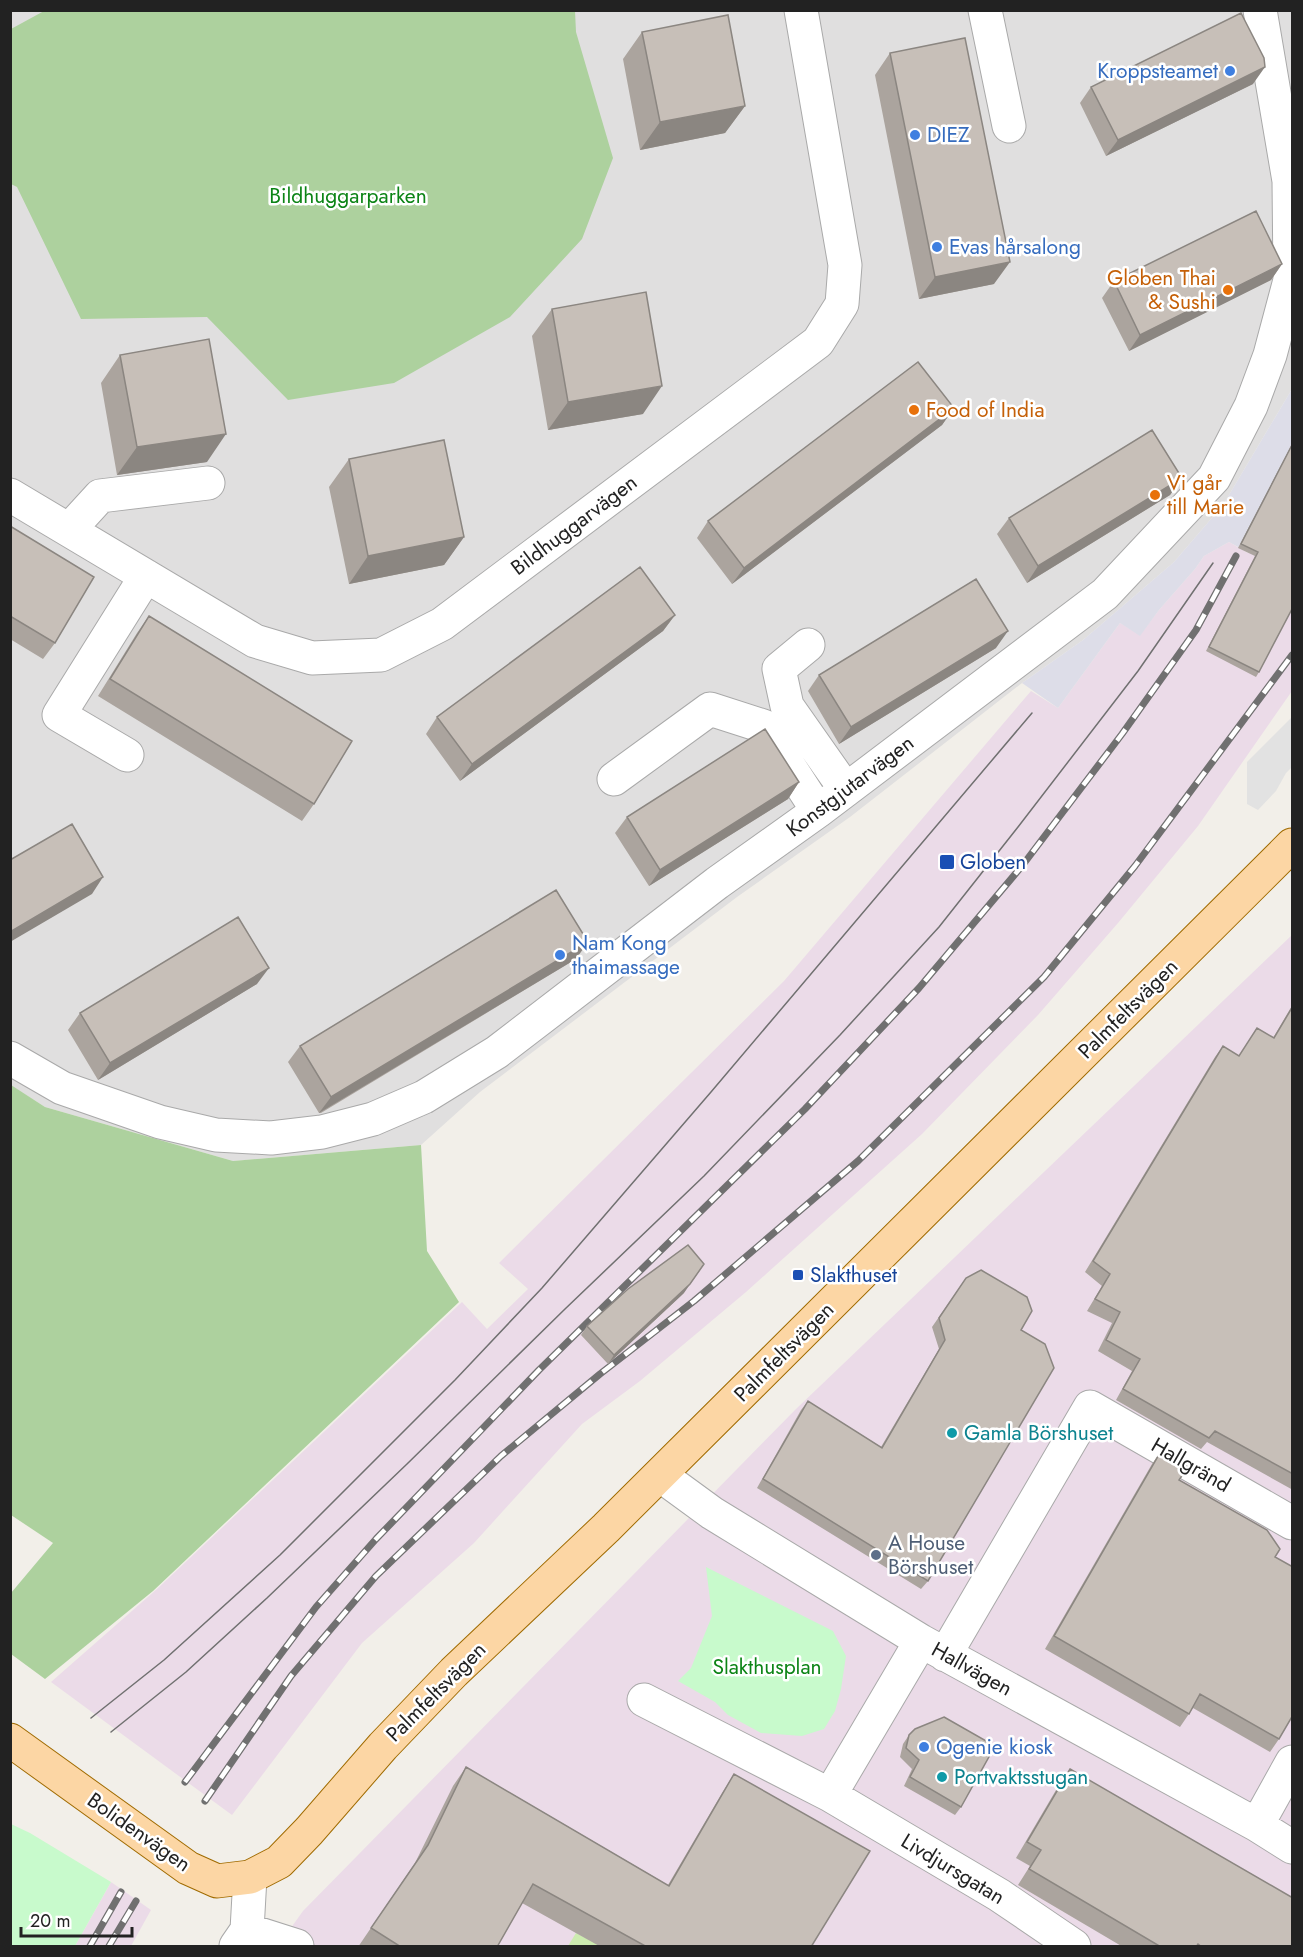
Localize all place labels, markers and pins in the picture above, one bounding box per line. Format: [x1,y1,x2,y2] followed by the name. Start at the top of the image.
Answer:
[1097,56,1218,86] place label: Kroppsteamet
[1223,64,1237,78] marker: Kroppsteamet
[927,120,970,150] place label: DIEZ
[908,128,922,142] marker: DIEZ
[949,232,1081,262] place label: Evas hårsalong
[930,240,944,254] marker: Evas hårsalong
[1107,263,1216,317] place label: Globen Thai & Sushi
[1221,283,1235,297] marker: Globen Thai & Sushi
[926,395,1045,425] place label: Food of India
[907,403,921,417] marker: Food of India
[1167,468,1244,522] place label: Vi går till Marie
[1148,488,1162,502] marker: Vi går till Marie
[960,847,1026,877] place label: Globen
[938,853,956,871] marker: Globen
[572,928,680,982] place label: Nam Kong thaimassage
[553,948,567,962] marker: Nam Kong thaimassage
[810,1260,897,1290] place label: Slakthuset
[791,1268,805,1282] marker: Slakthuset
[964,1418,1113,1448] place label: Gamla Börshuset
[945,1426,959,1440] marker: Gamla Börshuset
[888,1528,973,1582] place label: A House Börshuset
[869,1548,883,1562] marker: A House Börshuset
[936,1732,1054,1762] place label: Ogenie kiosk
[917,1740,931,1754] marker: Ogenie kiosk
[954,1762,1088,1792] place label: Portvaktsstugan
[935,1770,949,1784] marker: Portvaktsstugan

